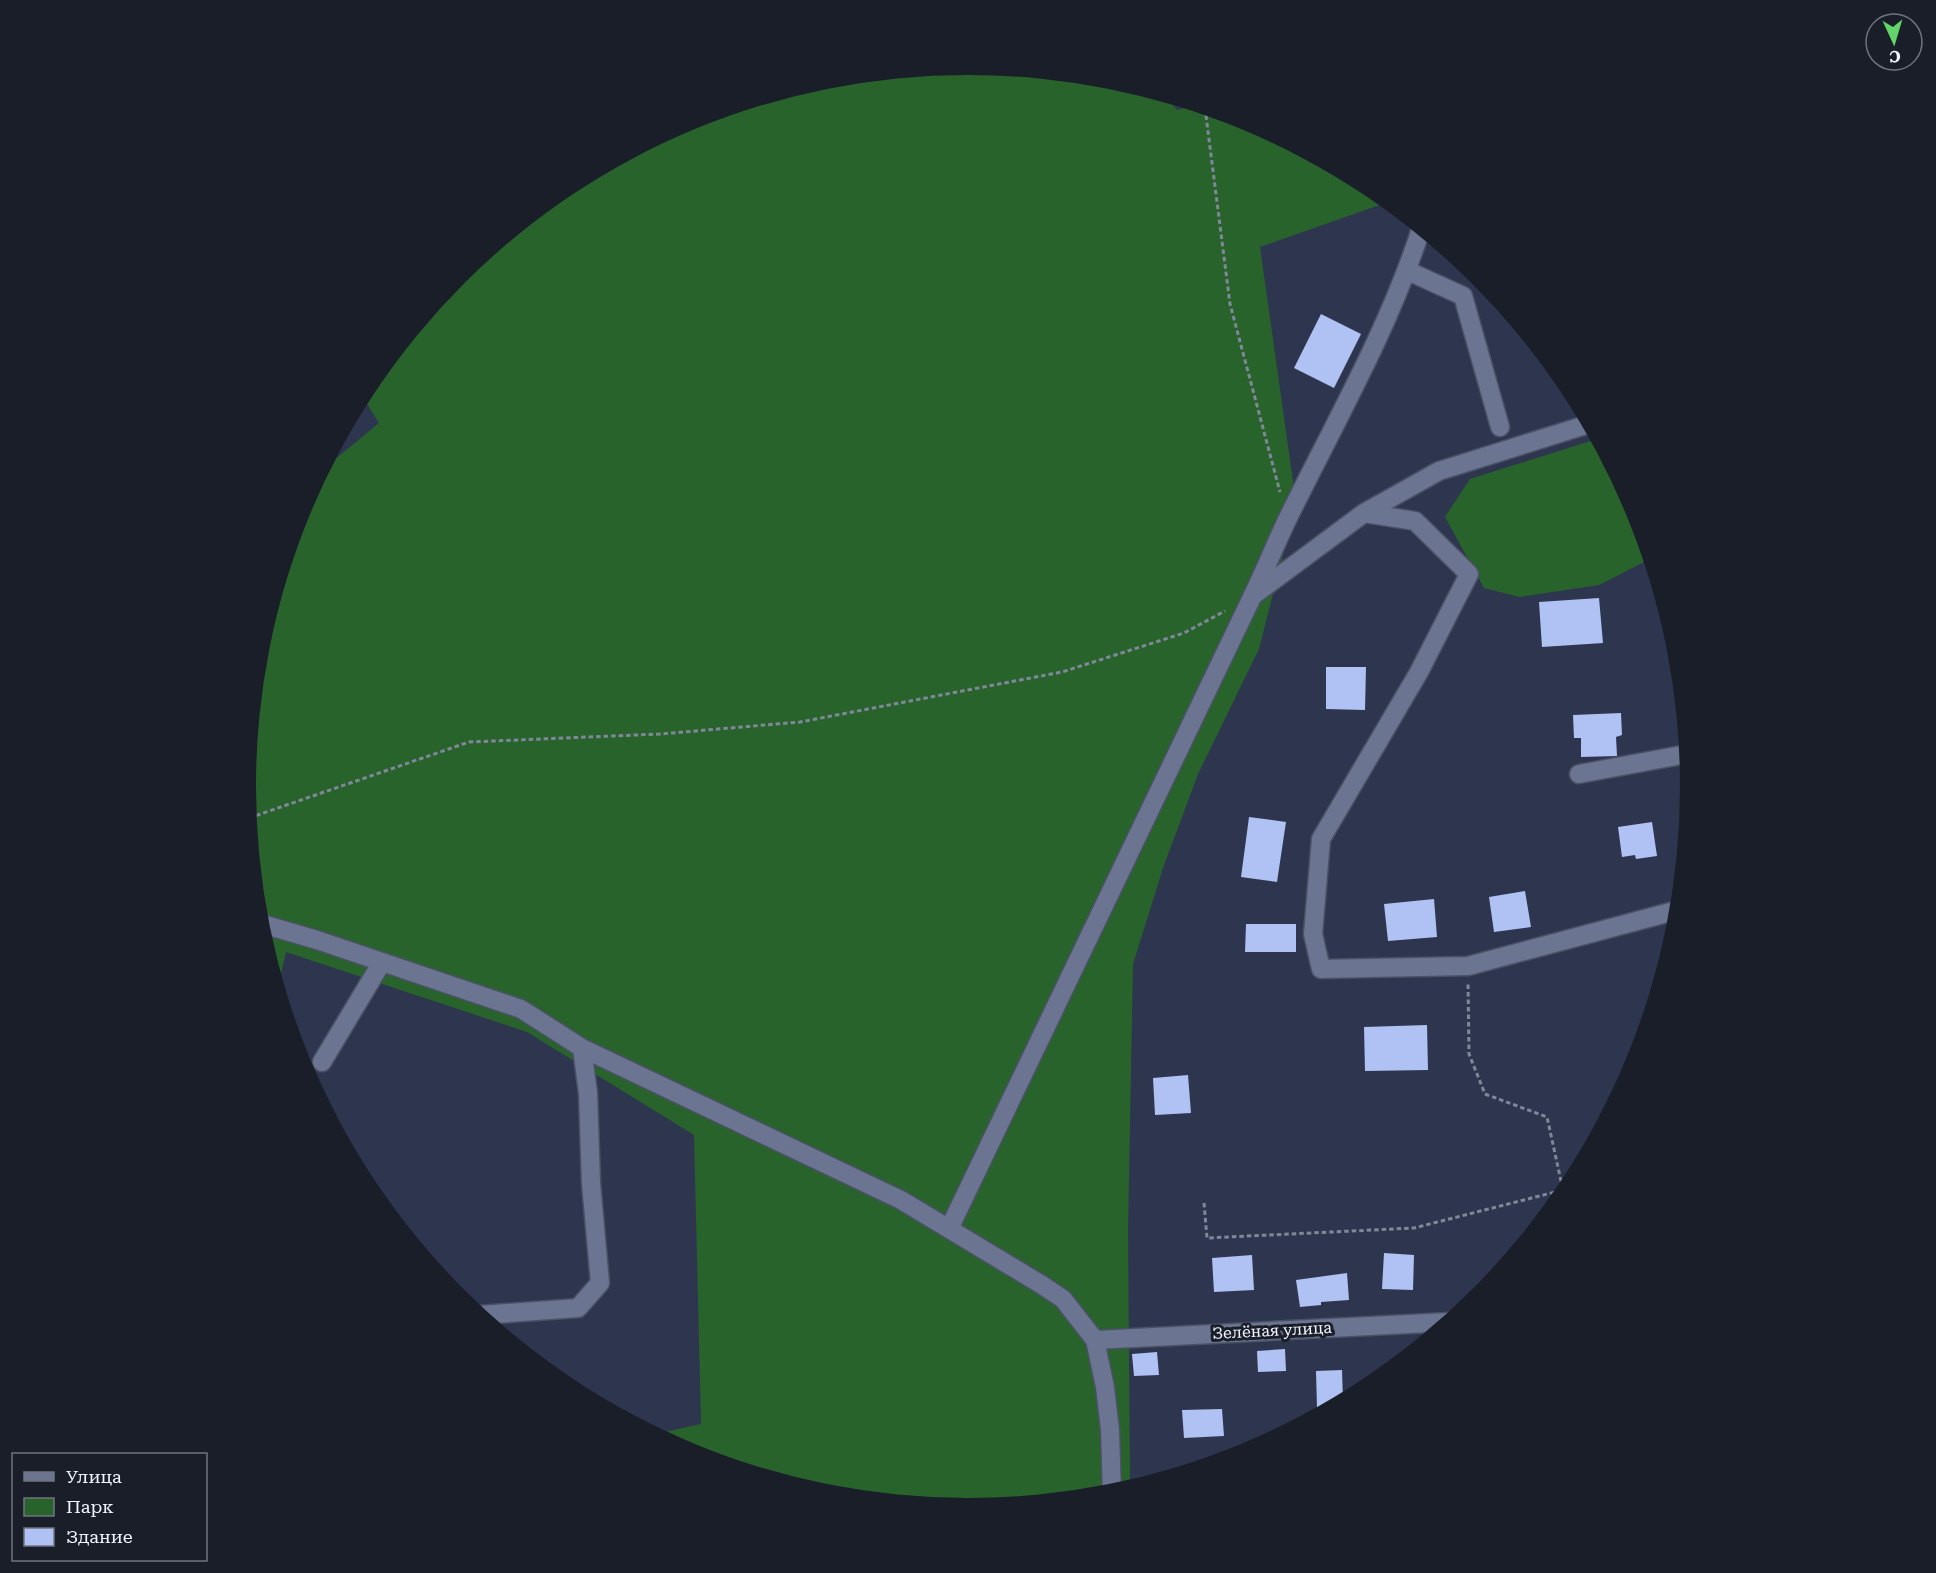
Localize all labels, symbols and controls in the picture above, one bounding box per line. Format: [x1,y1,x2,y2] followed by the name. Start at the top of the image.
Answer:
[1864,12,1924,72] north arrow
[1889,47,1901,66] text: С
[1212,1318,1333,1343] street label: Зелёная улица
[12,1453,207,1561] legend
[66,1466,122,1487] text: Улица
[66,1496,114,1517] text: Парк
[66,1526,133,1547] text: Здание

